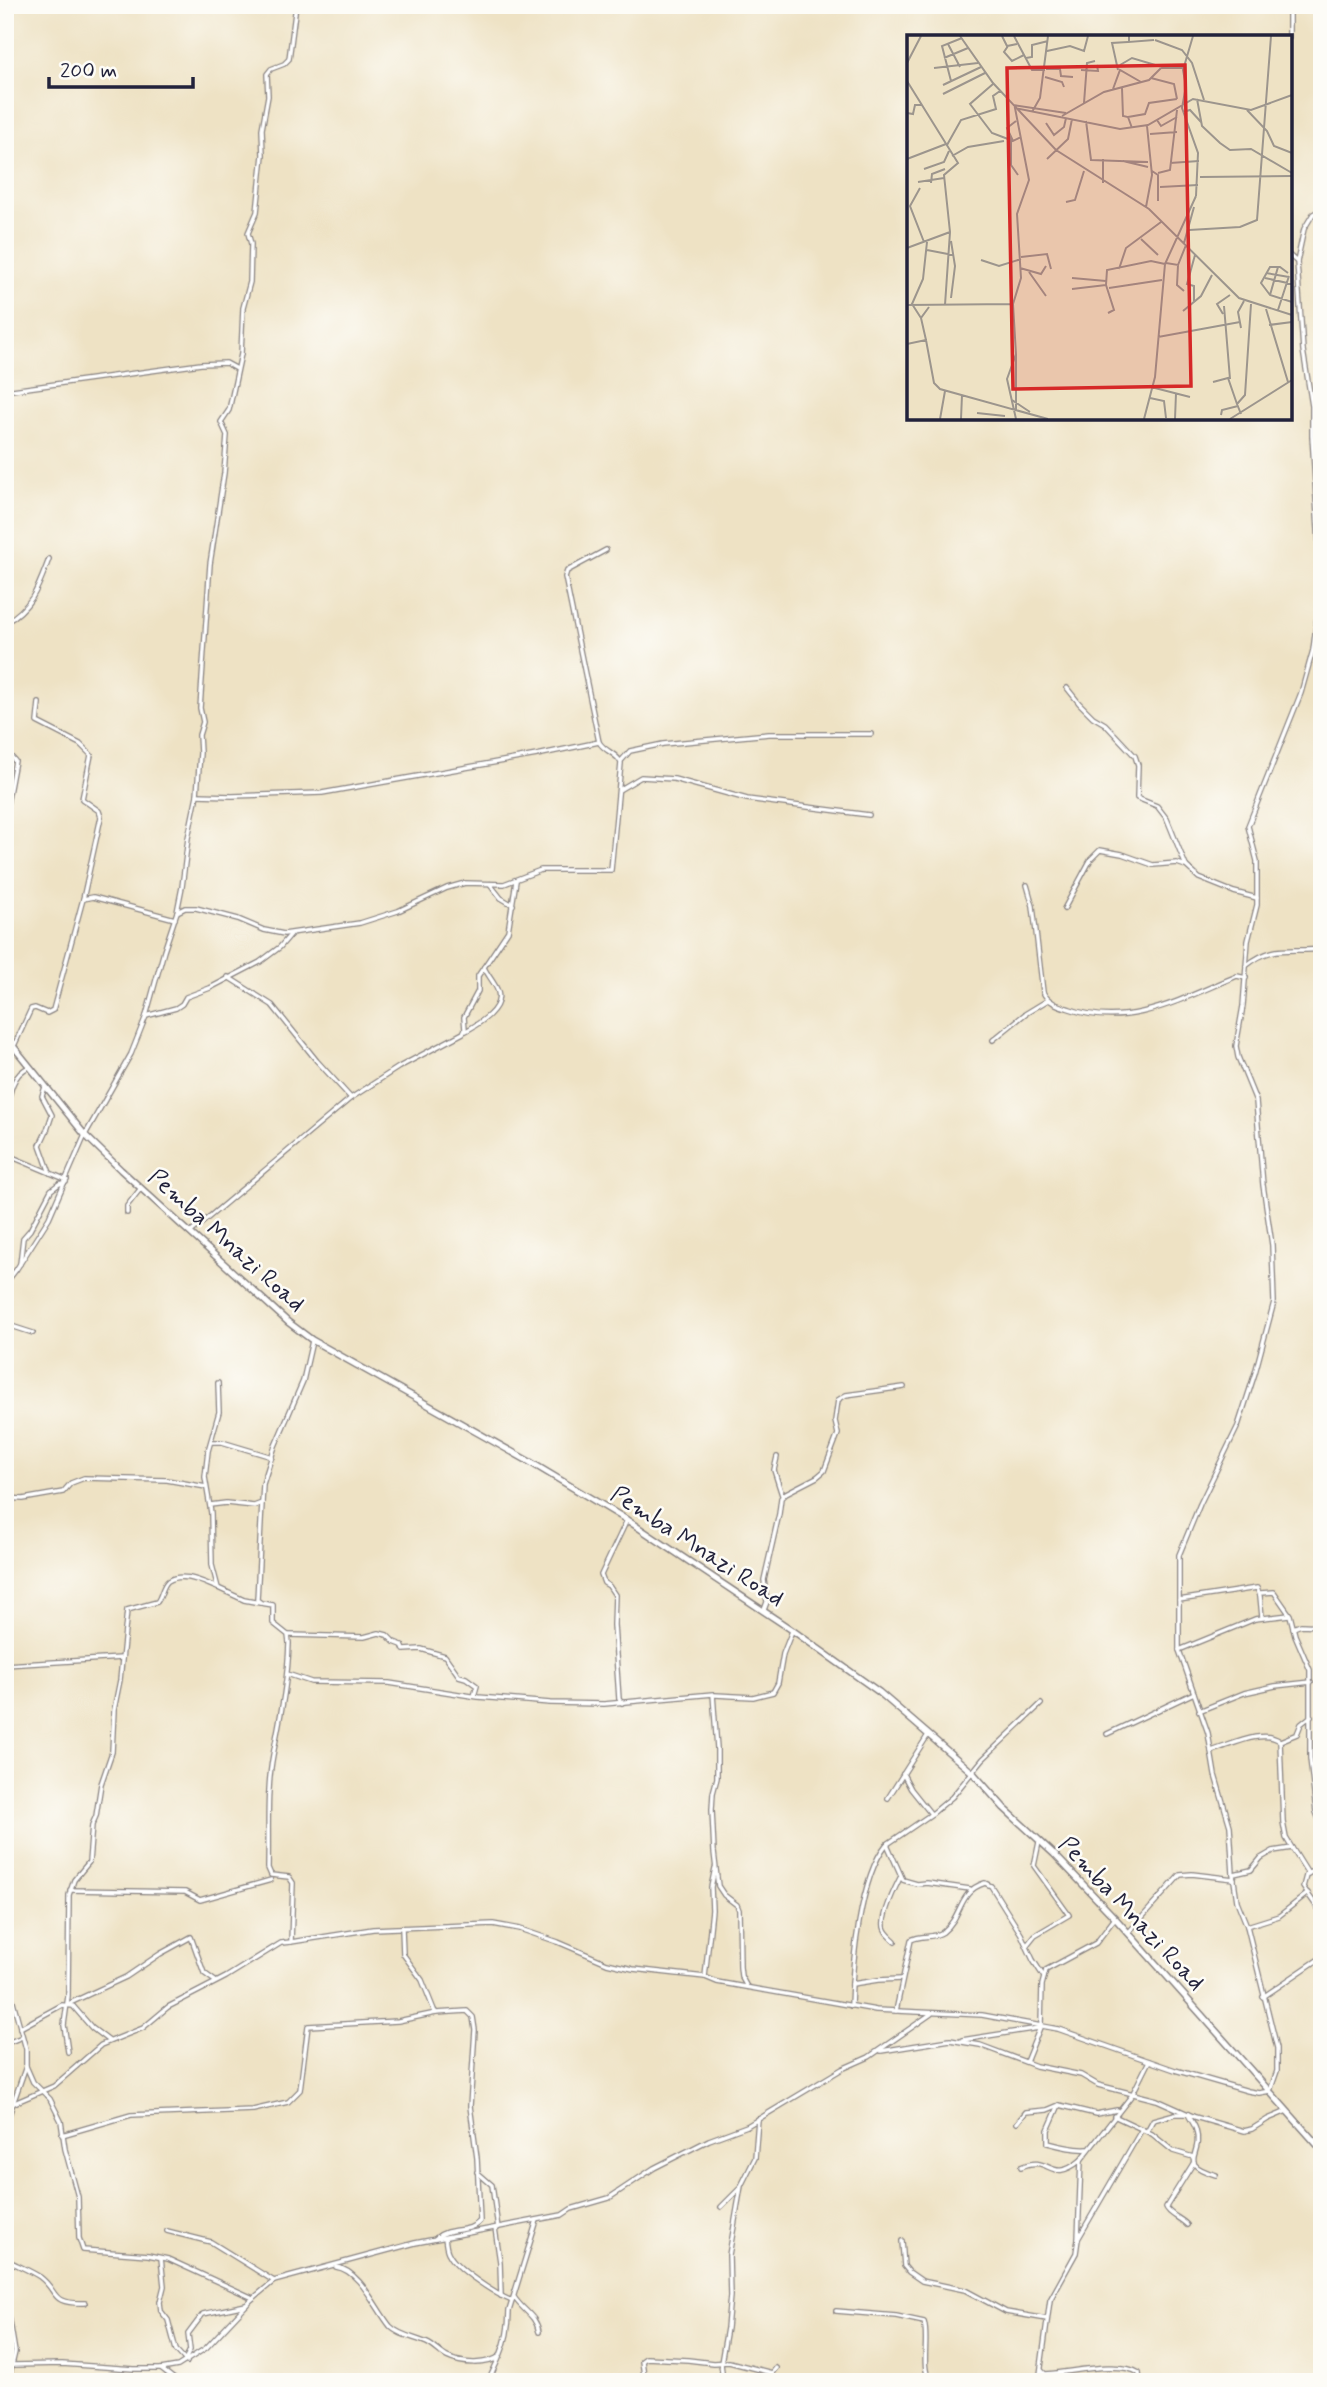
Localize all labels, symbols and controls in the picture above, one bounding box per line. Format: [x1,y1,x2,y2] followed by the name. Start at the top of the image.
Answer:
[907,35,1292,420] inset map
[49,46,192,90] scale bar
[60,57,117,85] text: 200 m
[141,1162,311,1320] street label: Pemba Mnazi Road
[604,1479,790,1615] street label: Pemba Mnazi Road
[1051,1830,1211,1998] street label: Pemba Mnazi Road

